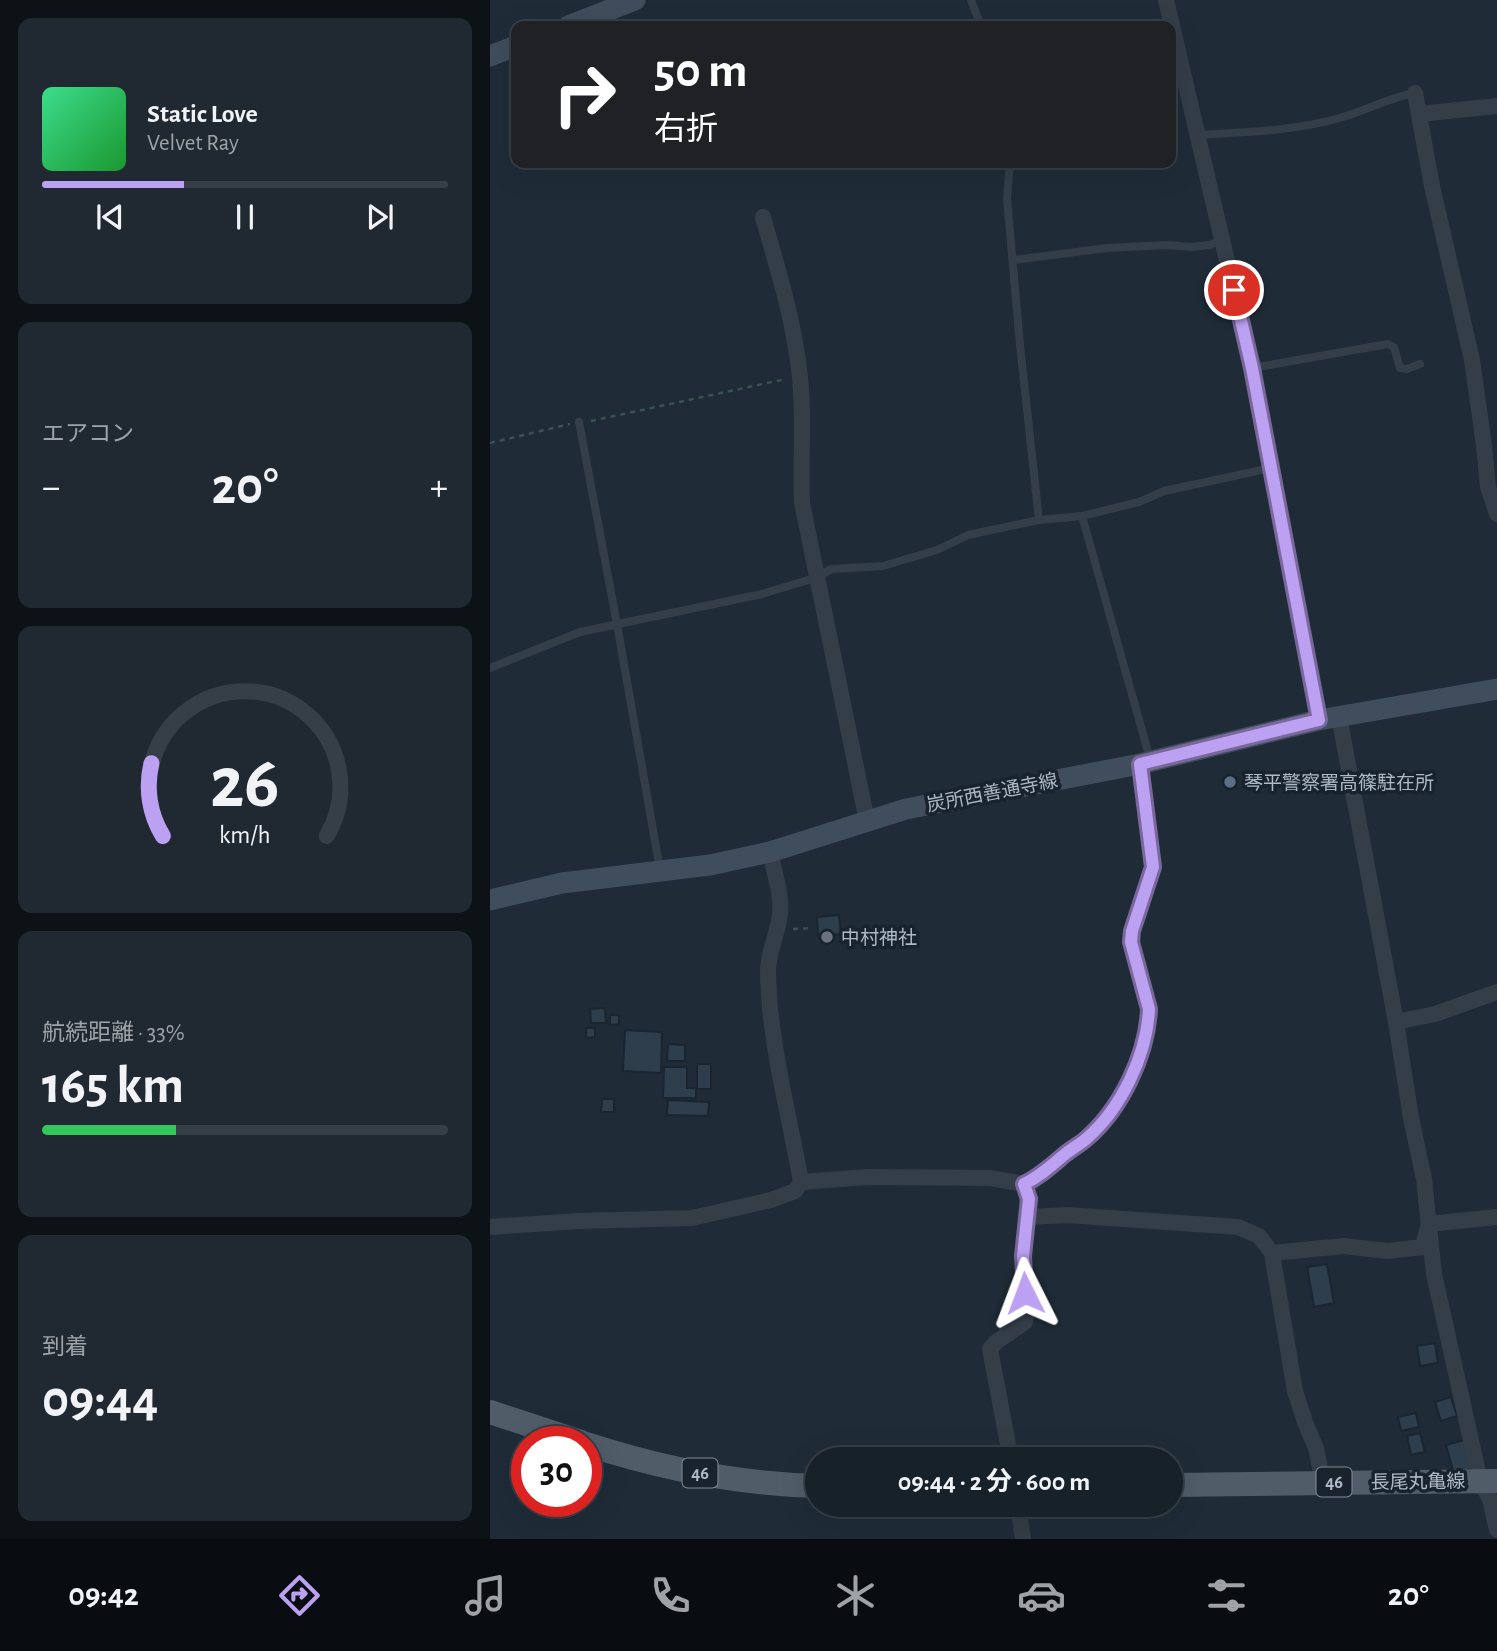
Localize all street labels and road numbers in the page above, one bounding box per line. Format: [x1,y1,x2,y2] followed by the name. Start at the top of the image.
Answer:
[925,769,1059,815] street label: 炭所西善通寺線
[682,1458,718,1488] road number: 46
[1316,1468,1352,1497] road number: 46
[1370,1470,1466,1493] street label: 長尾丸亀線

